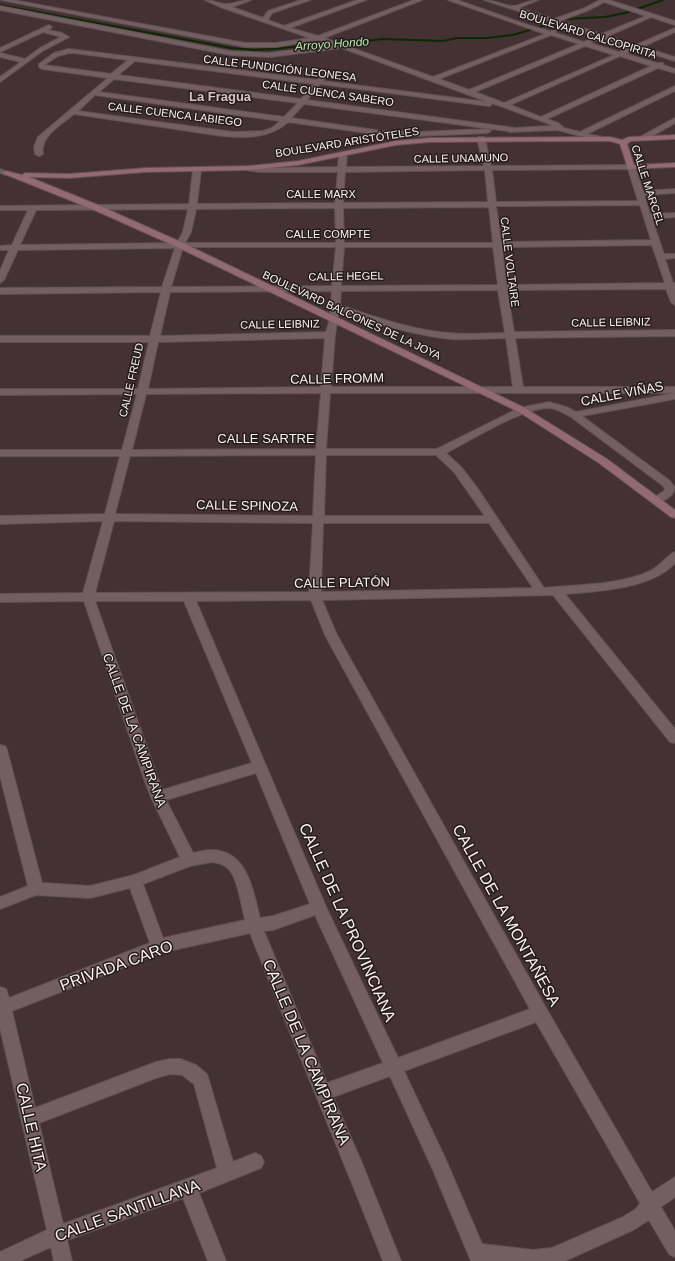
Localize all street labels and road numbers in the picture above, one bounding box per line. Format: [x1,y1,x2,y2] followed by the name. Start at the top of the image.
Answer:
[518,7,659,61] street label: BOULEVARD CALCOPIRITA
[203,53,358,83] street label: CALLE FUNDICIÓN LEONESA
[261,78,395,108] street label: CALLE CUENCA SABERO
[107,100,243,128] street label: CALLE CUENCA LABIEGO
[274,125,420,159] street label: BOULEVARD ARISTÓTELES
[629,143,667,227] street label: CALLE MARCEL
[414,151,509,165] street label: CALLE UNAMUNO
[286,188,357,200] street label: CALLE MARX
[499,216,521,308] street label: CALLE VOLTAIRE
[286,228,370,240] street label: CALLE COMPTE
[261,268,444,362] street label: BOULEVARD BALCONES DE LA JOYA
[308,269,384,283] street label: CALLE HEGEL
[571,315,651,329] street label: CALLE LEIBNIZ
[240,317,320,331] street label: CALLE LEIBNIZ
[117,342,145,418] street label: CALLE FREUD
[290,370,384,387] street label: CALLE FROMM
[580,378,665,409] street label: CALLE VIÑAS
[217,431,315,446] street label: CALLE SARTRE
[196,497,298,514] street label: CALLE SPINOZA
[294,574,390,591] street label: CALLE PLATÓN
[100,651,169,809] street label: CALLE DE LA CAMPIRANA
[296,820,399,1024] street label: CALLE DE LA PROVINCIANA
[449,820,566,1009] street label: CALLE DE LA MONTAÑESA
[57,937,175,994] street label: PRIVADA CARO
[260,957,354,1148] street label: CALLE DE LA CAMPIRANA
[13,1081,50,1173] street label: CALLE HITA
[52,1176,202,1245] street label: CALLE SANTILLANA

